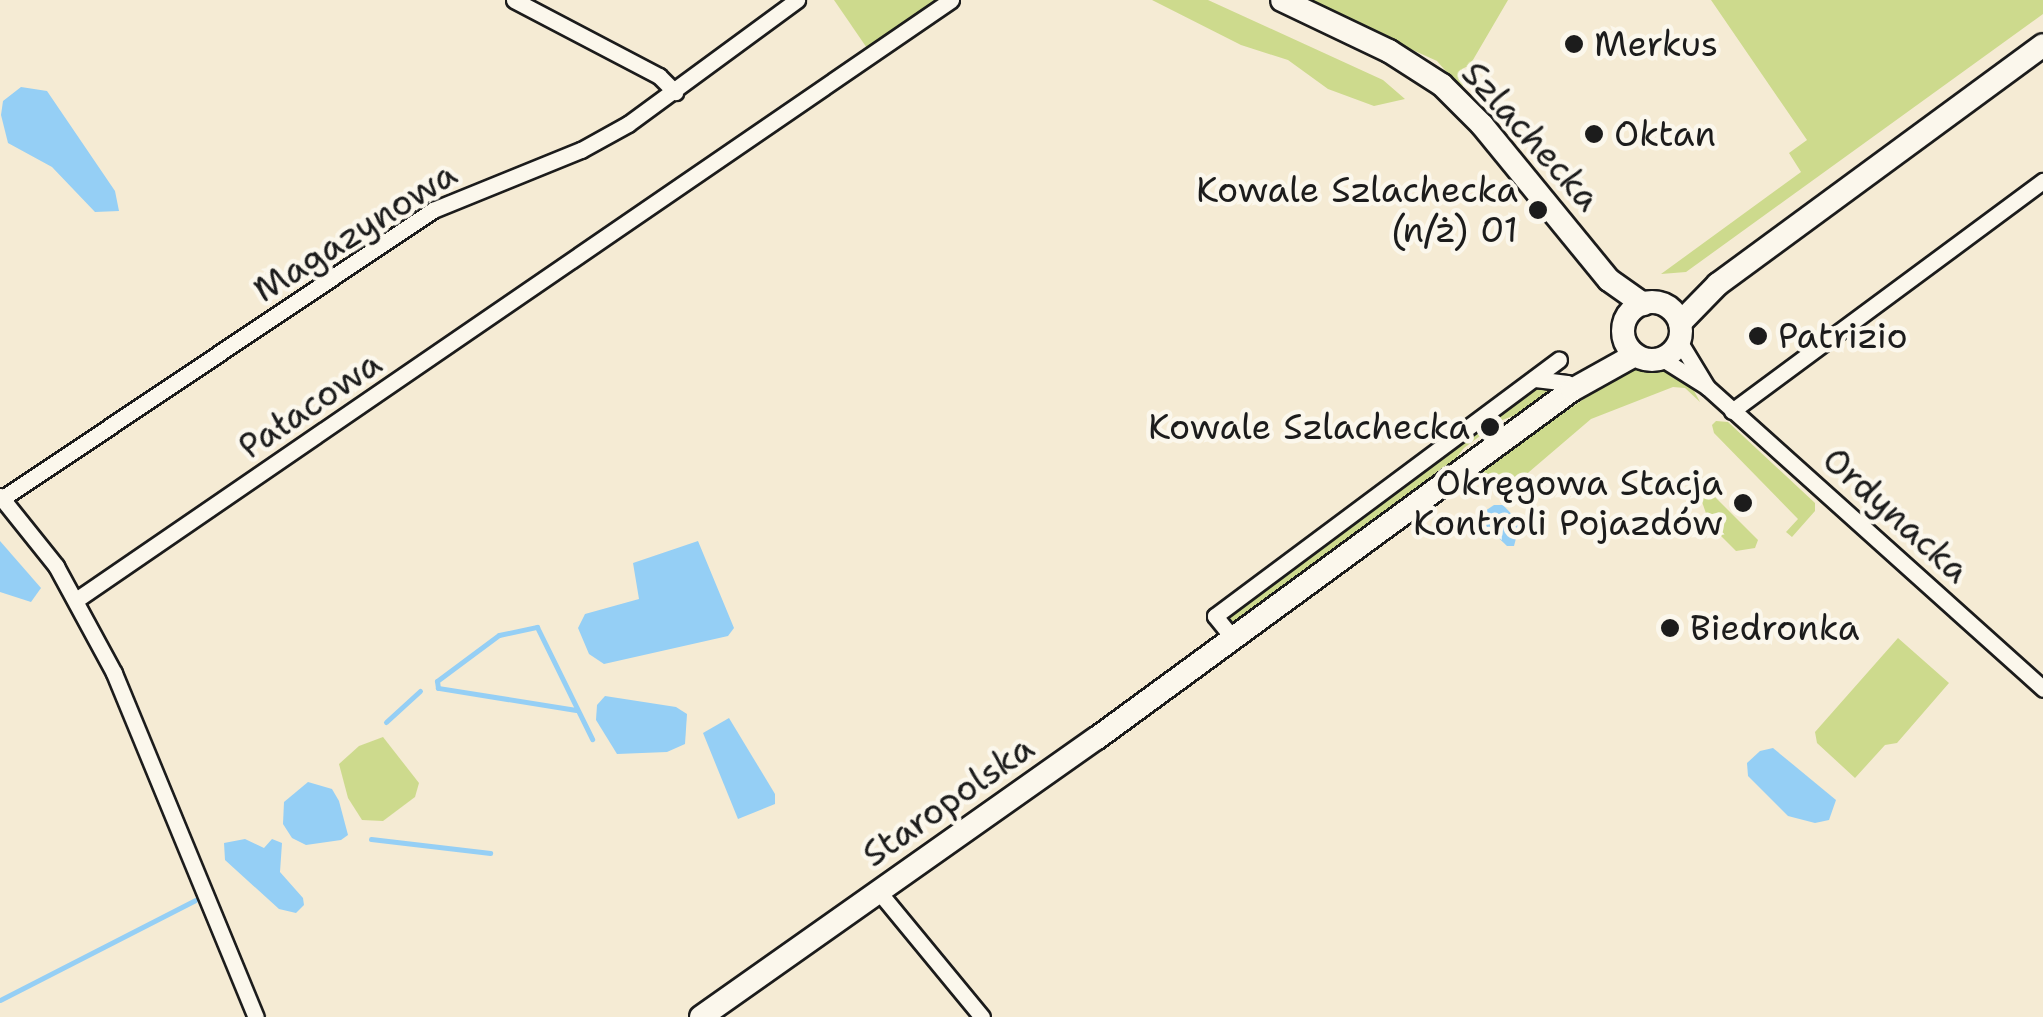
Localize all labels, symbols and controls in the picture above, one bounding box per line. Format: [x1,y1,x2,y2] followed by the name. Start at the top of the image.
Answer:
[1594,23,1718,65] place label: Merkus
[1563,33,1585,55] marker: Merkus
[1453,53,1609,219] street label: Szlachecka
[1614,113,1716,155] place label: Oktan
[1583,123,1605,145] marker: Oktan
[246,153,464,311] street label: Magazynowa
[1196,169,1518,251] place label: Kowale Szlachecka (n/ż) 01
[1527,199,1549,221] marker: Kowale Szlachecka (n/ż) 01
[1778,315,1908,357] place label: Patrizio
[1747,325,1769,347] marker: Patrizio
[231,342,389,468] street label: Pałacowa
[1148,406,1470,448] place label: Kowale Szlachecka
[1479,416,1501,438] marker: Kowale Szlachecka
[1814,438,1978,592] street label: Ordynacka
[1413,462,1723,544] place label: Okręgowa Stacja Kontroli Pojazdów
[1732,492,1754,514] marker: Okręgowa Stacja Kontroli Pojazdów
[1690,607,1859,649] place label: Biedronka
[1659,617,1681,639] marker: Biedronka
[854,726,1042,876] street label: Staropolska

